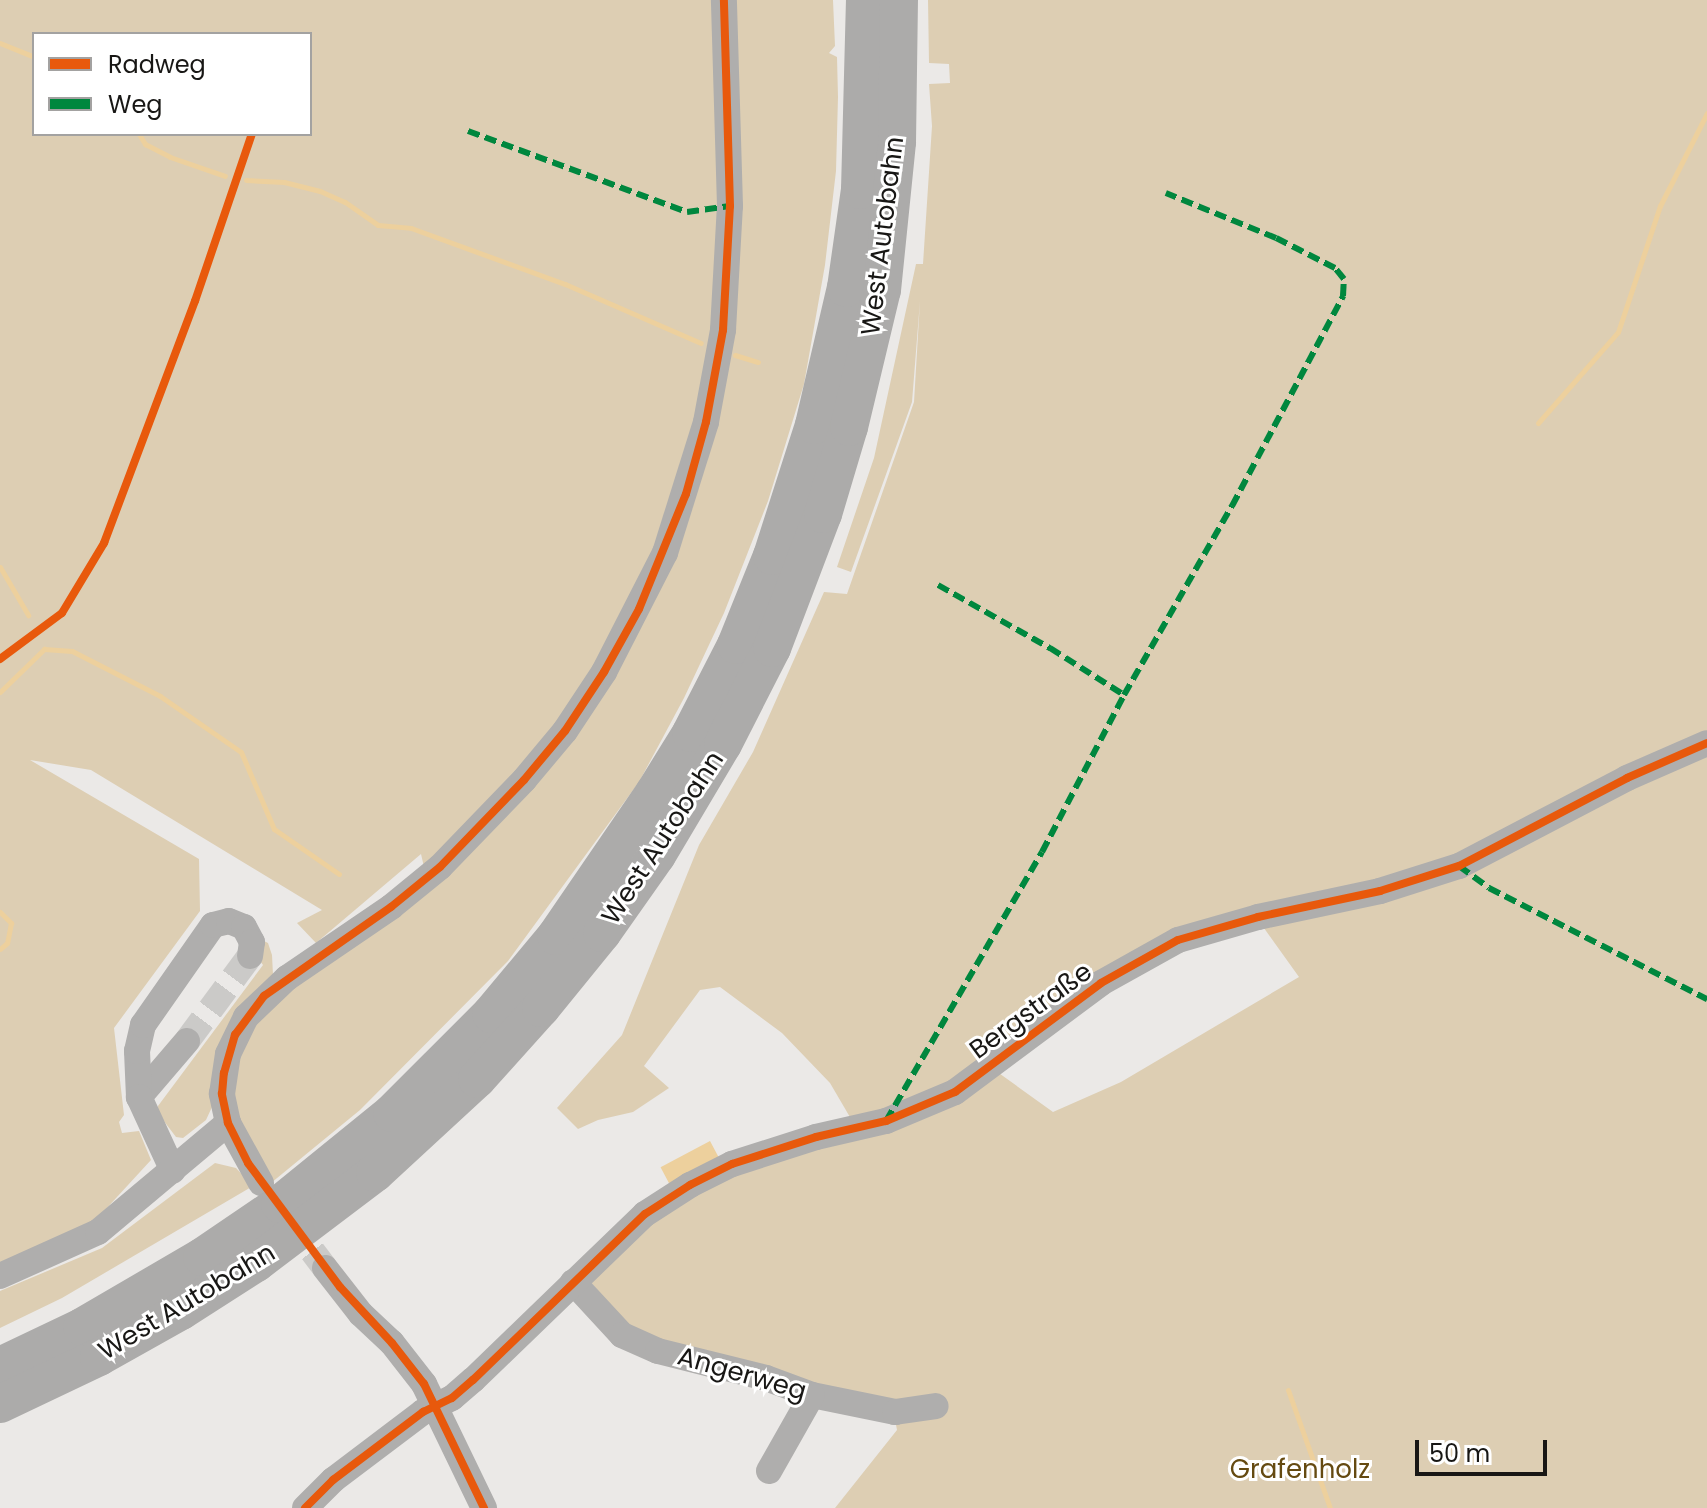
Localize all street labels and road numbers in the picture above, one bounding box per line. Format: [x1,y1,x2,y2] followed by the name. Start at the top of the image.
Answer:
[855,135,911,337] street label: West Autobahn
[595,746,731,930] street label: West Autobahn
[964,956,1098,1066] street label: Bergstraße
[93,1237,281,1367] street label: West Autobahn
[674,1341,810,1407] street label: Angerweg

